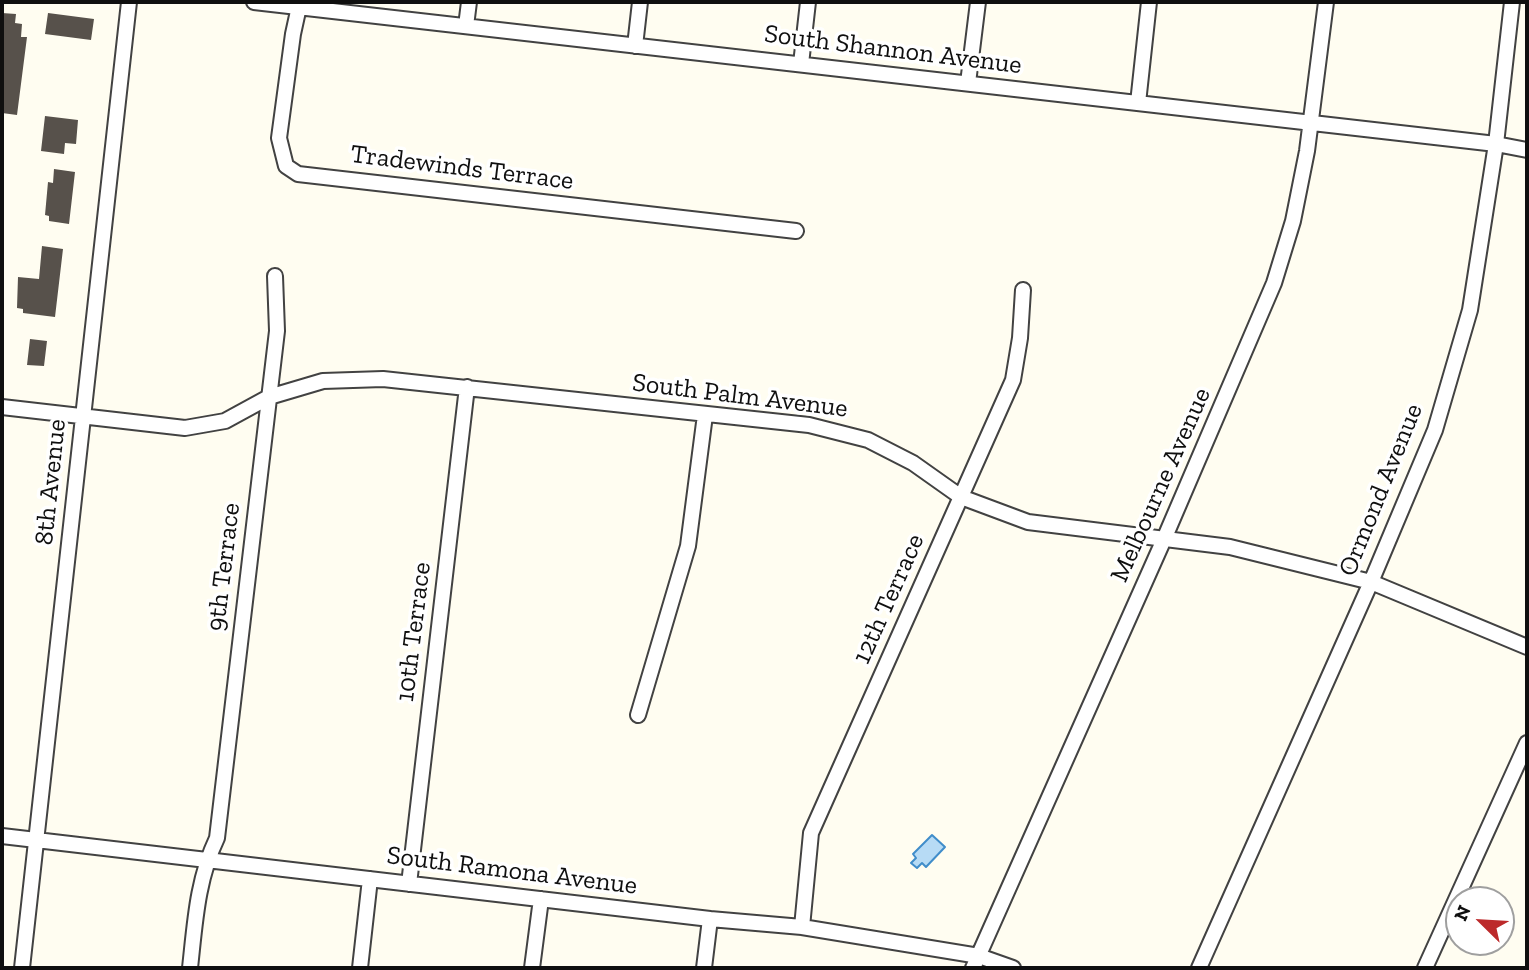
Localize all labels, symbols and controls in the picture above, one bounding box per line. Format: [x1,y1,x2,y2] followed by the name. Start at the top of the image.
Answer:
[762,19,1024,81] street label: South Shannon Avenue
[349,139,575,197] street label: Tradewinds Terrace
[630,367,850,425] street label: South Palm Avenue
[1104,383,1218,587] street label: Melbourne Avenue
[1332,399,1430,581] street label: Ormond Avenue
[29,417,73,547] street label: 8th Avenue
[201,501,247,633] street label: 9th Terrace
[847,529,931,669] street label: 12th Terrace
[390,560,438,704] street label: 10th Terrace
[385,840,639,902] street label: South Ramona Avenue
[1445,886,1515,956] north arrow
[1449,902,1476,924] text: N

